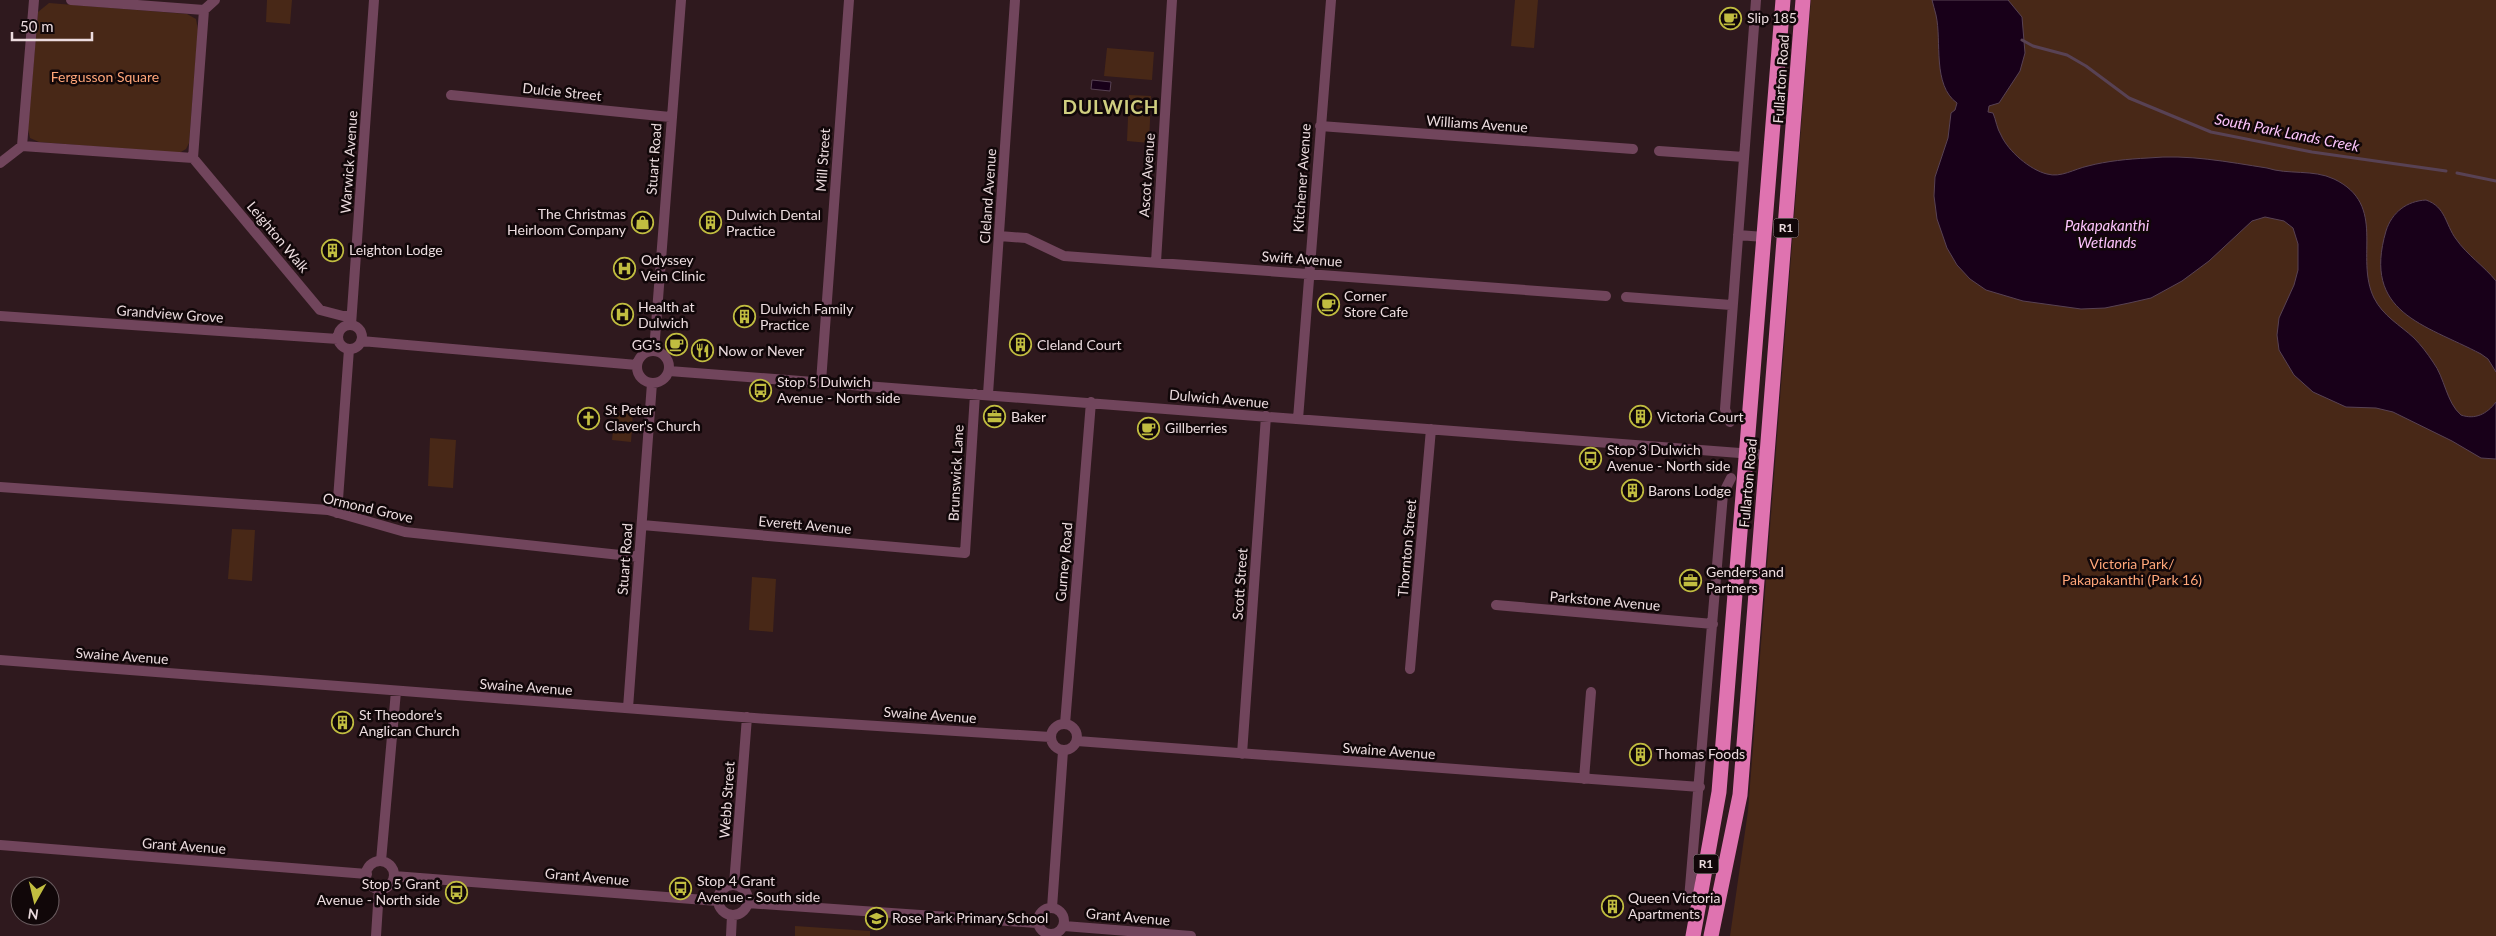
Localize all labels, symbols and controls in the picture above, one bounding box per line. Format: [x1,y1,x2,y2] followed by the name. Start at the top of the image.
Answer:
[1719,6,1743,30] cafe icon: Slip 185
[1747,9,1797,26] place label: Slip 185
[12,10,92,42] scale bar
[20,17,54,35] text: 50 m
[1769,34,1792,124] street label: Fullarton Road
[51,68,159,85] park label: Fergusson Square
[522,79,602,104] street label: Dulcie Street
[1063,95,1159,118] district label: DULWICH
[2213,109,2362,155] water label: South Park Lands Creek
[336,110,361,214] street label: Warwick Avenue
[1426,111,1528,136] street label: Williams Avenue
[643,123,664,195] street label: Stuart Road
[1289,123,1314,233] street label: Kitchener Avenue
[812,128,833,192] street label: Mill Street
[1135,132,1158,218] street label: Ascot Avenue
[976,148,999,244] street label: Cleland Avenue
[244,198,314,276] street label: Leighton Walk
[507,205,627,238] place label: The Christmas Heirloom Company
[726,206,821,239] place label: Dulwich Dental Practice
[630,210,654,234] shop icon: The Christmas Heirloom Company
[698,211,722,235] building icon: Dulwich Dental Practice
[2065,216,2150,251] water label: Pakapakanthi Wetlands
[1774,218,1798,238] road number: R1
[321,238,345,262] building icon: Leighton Lodge
[349,241,443,258] place label: Leighton Lodge
[1261,247,1343,270] street label: Swift Avenue
[641,251,706,284] place label: Odyssey Vein Clinic
[613,256,637,280] hospital icon: Odyssey Vein Clinic
[1344,287,1408,320] place label: Corner Store Cafe
[1316,292,1340,316] cafe icon: Corner Store Cafe
[638,298,694,331] place label: Health at Dulwich
[760,300,854,333] place label: Dulwich Family Practice
[116,301,224,326] street label: Grandview Grove
[610,303,634,327] hospital icon: Health at Dulwich
[732,305,756,329] building icon: Dulwich Family Practice
[665,333,689,357] cafe icon: GG's
[1009,333,1033,357] building icon: Cleland Court
[632,336,661,353] place label: GG's
[1037,336,1122,353] place label: Cleland Court
[690,339,714,363] restaurant icon: Now or Never
[718,342,804,359] place label: Now or Never
[777,373,900,406] place label: Stop 5 Dulwich Avenue - North side
[749,378,773,402] bus stop icon: Stop 5 Dulwich Avenue - North side
[1169,386,1270,411] street label: Dulwich Avenue
[605,401,701,434] place label: St Peter Claver's Church
[983,405,1007,429] office icon: Baker
[1629,405,1653,429] building icon: Victoria Court
[577,406,601,430] church icon: St Peter Claver's Church
[1011,408,1046,425] place label: Baker
[1657,408,1744,425] place label: Victoria Court
[1137,416,1161,440] cafe icon: Gillberries
[1165,419,1227,436] place label: Gillberries
[944,424,967,522] street label: Brunswick Lane
[1735,438,1760,528] street label: Fullarton Road
[1607,441,1730,474] place label: Stop 3 Dulwich Avenue - North side
[1579,446,1603,470] bus stop icon: Stop 3 Dulwich Avenue - North side
[1620,479,1644,503] building icon: Barons Lodge
[1648,482,1731,499] place label: Barons Lodge
[321,489,415,526] street label: Ormond Grove
[1394,498,1419,597] street label: Thornton Street
[758,512,852,537] street label: Everett Avenue
[1052,522,1075,602] street label: Gurney Road
[614,523,635,595] street label: Stuart Road
[1229,547,1250,620] street label: Scott Street
[2062,555,2202,588] park label: Victoria Park/ Pakapakanthi (Park 16)
[1706,563,1784,596] place label: Genders and Partners
[1678,568,1702,592] office icon: Genders and Partners
[1549,587,1661,614] street label: Parkstone Avenue
[75,644,169,667] street label: Swaine Avenue
[479,675,573,698] street label: Swaine Avenue
[883,703,977,726] street label: Swaine Avenue
[359,706,460,739] place label: St Theodore’s Anglican Church
[331,711,355,735] building icon: St Theodore’s Anglican Church
[1342,739,1436,762] street label: Swaine Avenue
[1628,742,1652,766] building icon: Thomas Foods
[1656,745,1745,762] place label: Thomas Foods
[715,761,738,839] street label: Webb Street
[141,834,227,857] street label: Grant Avenue
[1694,854,1718,874] road number: R1
[544,864,630,889] street label: Grant Avenue
[697,872,820,905] place label: Stop 4 Grant Avenue - South side
[317,875,440,908] place label: Stop 5 Grant Avenue - North side
[10,876,60,926] north arrow
[669,877,693,901] bus stop icon: Stop 4 Grant Avenue - South side
[444,880,468,904] bus stop icon: Stop 5 Grant Avenue - North side
[1628,889,1720,922] place label: Queen Victoria Apartments
[1600,894,1624,918] building icon: Queen Victoria Apartments
[1085,904,1171,929] street label: Grant Avenue
[27,905,40,924] text: N
[864,906,888,930] school or university icon: Rose Park Primary School
[892,909,1048,926] place label: Rose Park Primary School

